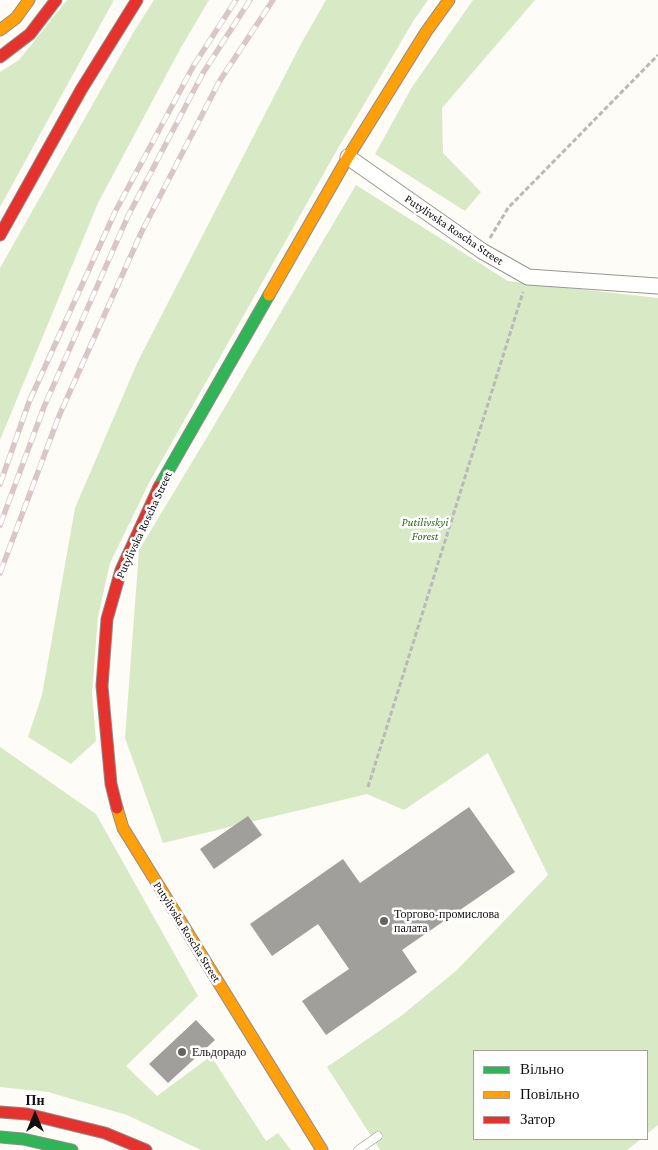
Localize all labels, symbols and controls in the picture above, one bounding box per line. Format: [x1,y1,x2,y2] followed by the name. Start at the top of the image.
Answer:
[402,192,506,268] street label: Putylivska Roscha Street
[113,469,175,581] street label: Putylivska Roscha Street
[401,515,449,543] park label: Putilivskyi Forest
[150,879,224,985] street label: Putylivska Roscha Street
[394,907,499,935] place label: Торгово-промислова палата
[378,915,390,927] marker: Торгово-промислова палата
[192,1045,246,1059] place label: Ельдорадо
[176,1046,188,1058] marker: Ельдорадо
[473,1050,648,1140] legend
[520,1061,564,1077] text: Вільно
[520,1086,579,1102] text: Повільно
[10,1090,60,1140] north arrow
[26,1092,44,1108] text: Пн
[520,1111,555,1127] text: Затор

